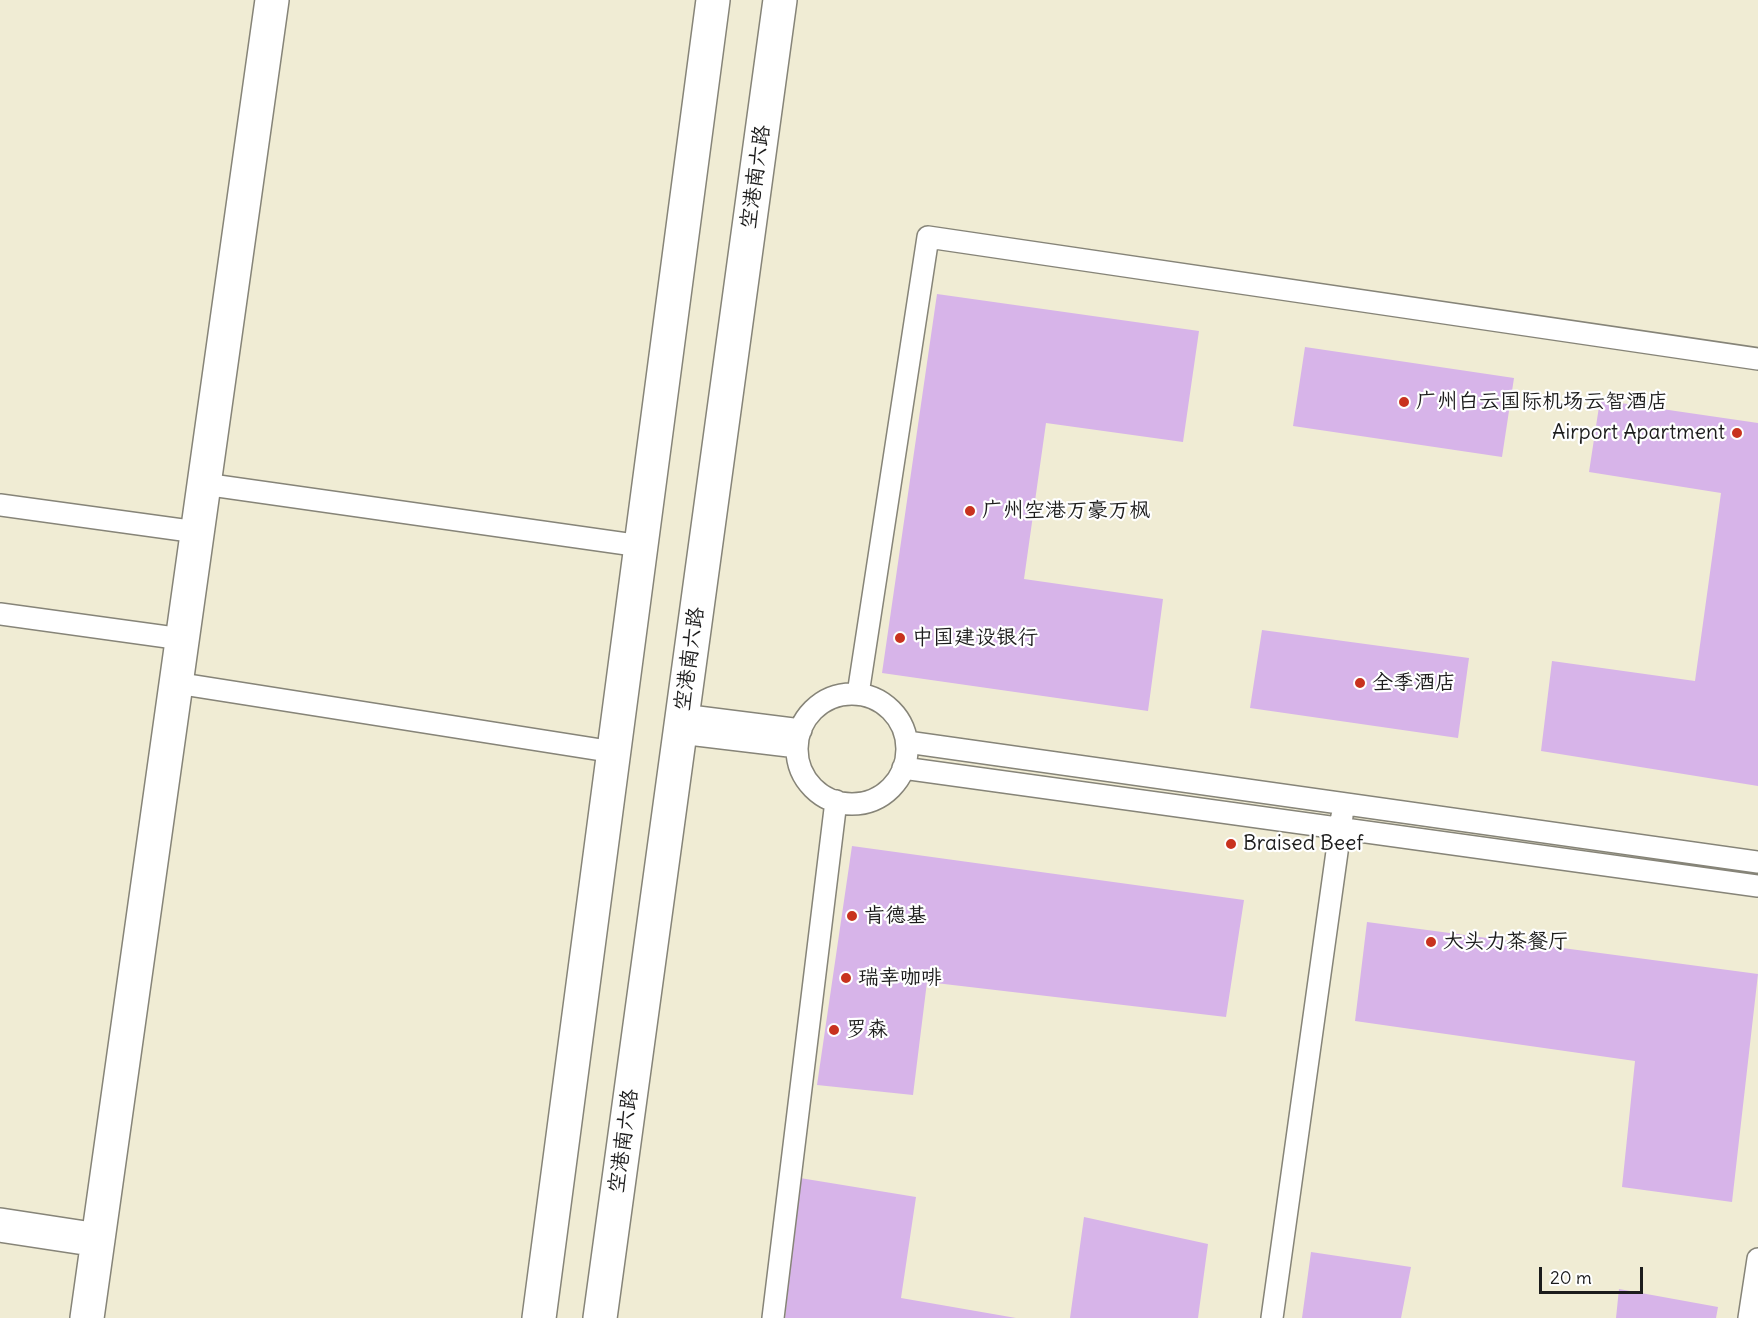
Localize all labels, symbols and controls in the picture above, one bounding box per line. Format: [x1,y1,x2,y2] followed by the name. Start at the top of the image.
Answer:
[736,123,776,231] street label: 空港南六路
[1416,389,1668,415] place label: 广州白云国际机场云智酒店
[1397,395,1411,409] marker: 广州白云国际机场云智酒店
[1552,420,1725,446] place label: Airport Apartment
[1730,426,1744,440] marker: Airport Apartment
[982,498,1150,524] place label: 广州空港万豪万枫
[963,504,977,518] marker: 广州空港万豪万枫
[670,605,710,713] street label: 空港南六路
[912,625,1038,651] place label: 中国建设银行
[893,631,907,645] marker: 中国建设银行
[1372,670,1456,696] place label: 全季酒店
[1353,676,1367,690] marker: 全季酒店
[1243,831,1363,857] place label: Braised Beef
[1224,837,1238,851] marker: Braised Beef
[864,903,927,929] place label: 肯德基
[845,909,859,923] marker: 肯德基
[1443,929,1569,955] place label: 大头力茶餐厅
[1424,935,1438,949] marker: 大头力茶餐厅
[858,965,942,991] place label: 瑞幸咖啡
[839,971,853,985] marker: 瑞幸咖啡
[846,1017,888,1043] place label: 罗森
[827,1023,841,1037] marker: 罗森
[604,1087,644,1195] street label: 空港南六路
[1542,1255,1646,1293] scale bar
[1550,1266,1592,1289] text: 20 m

